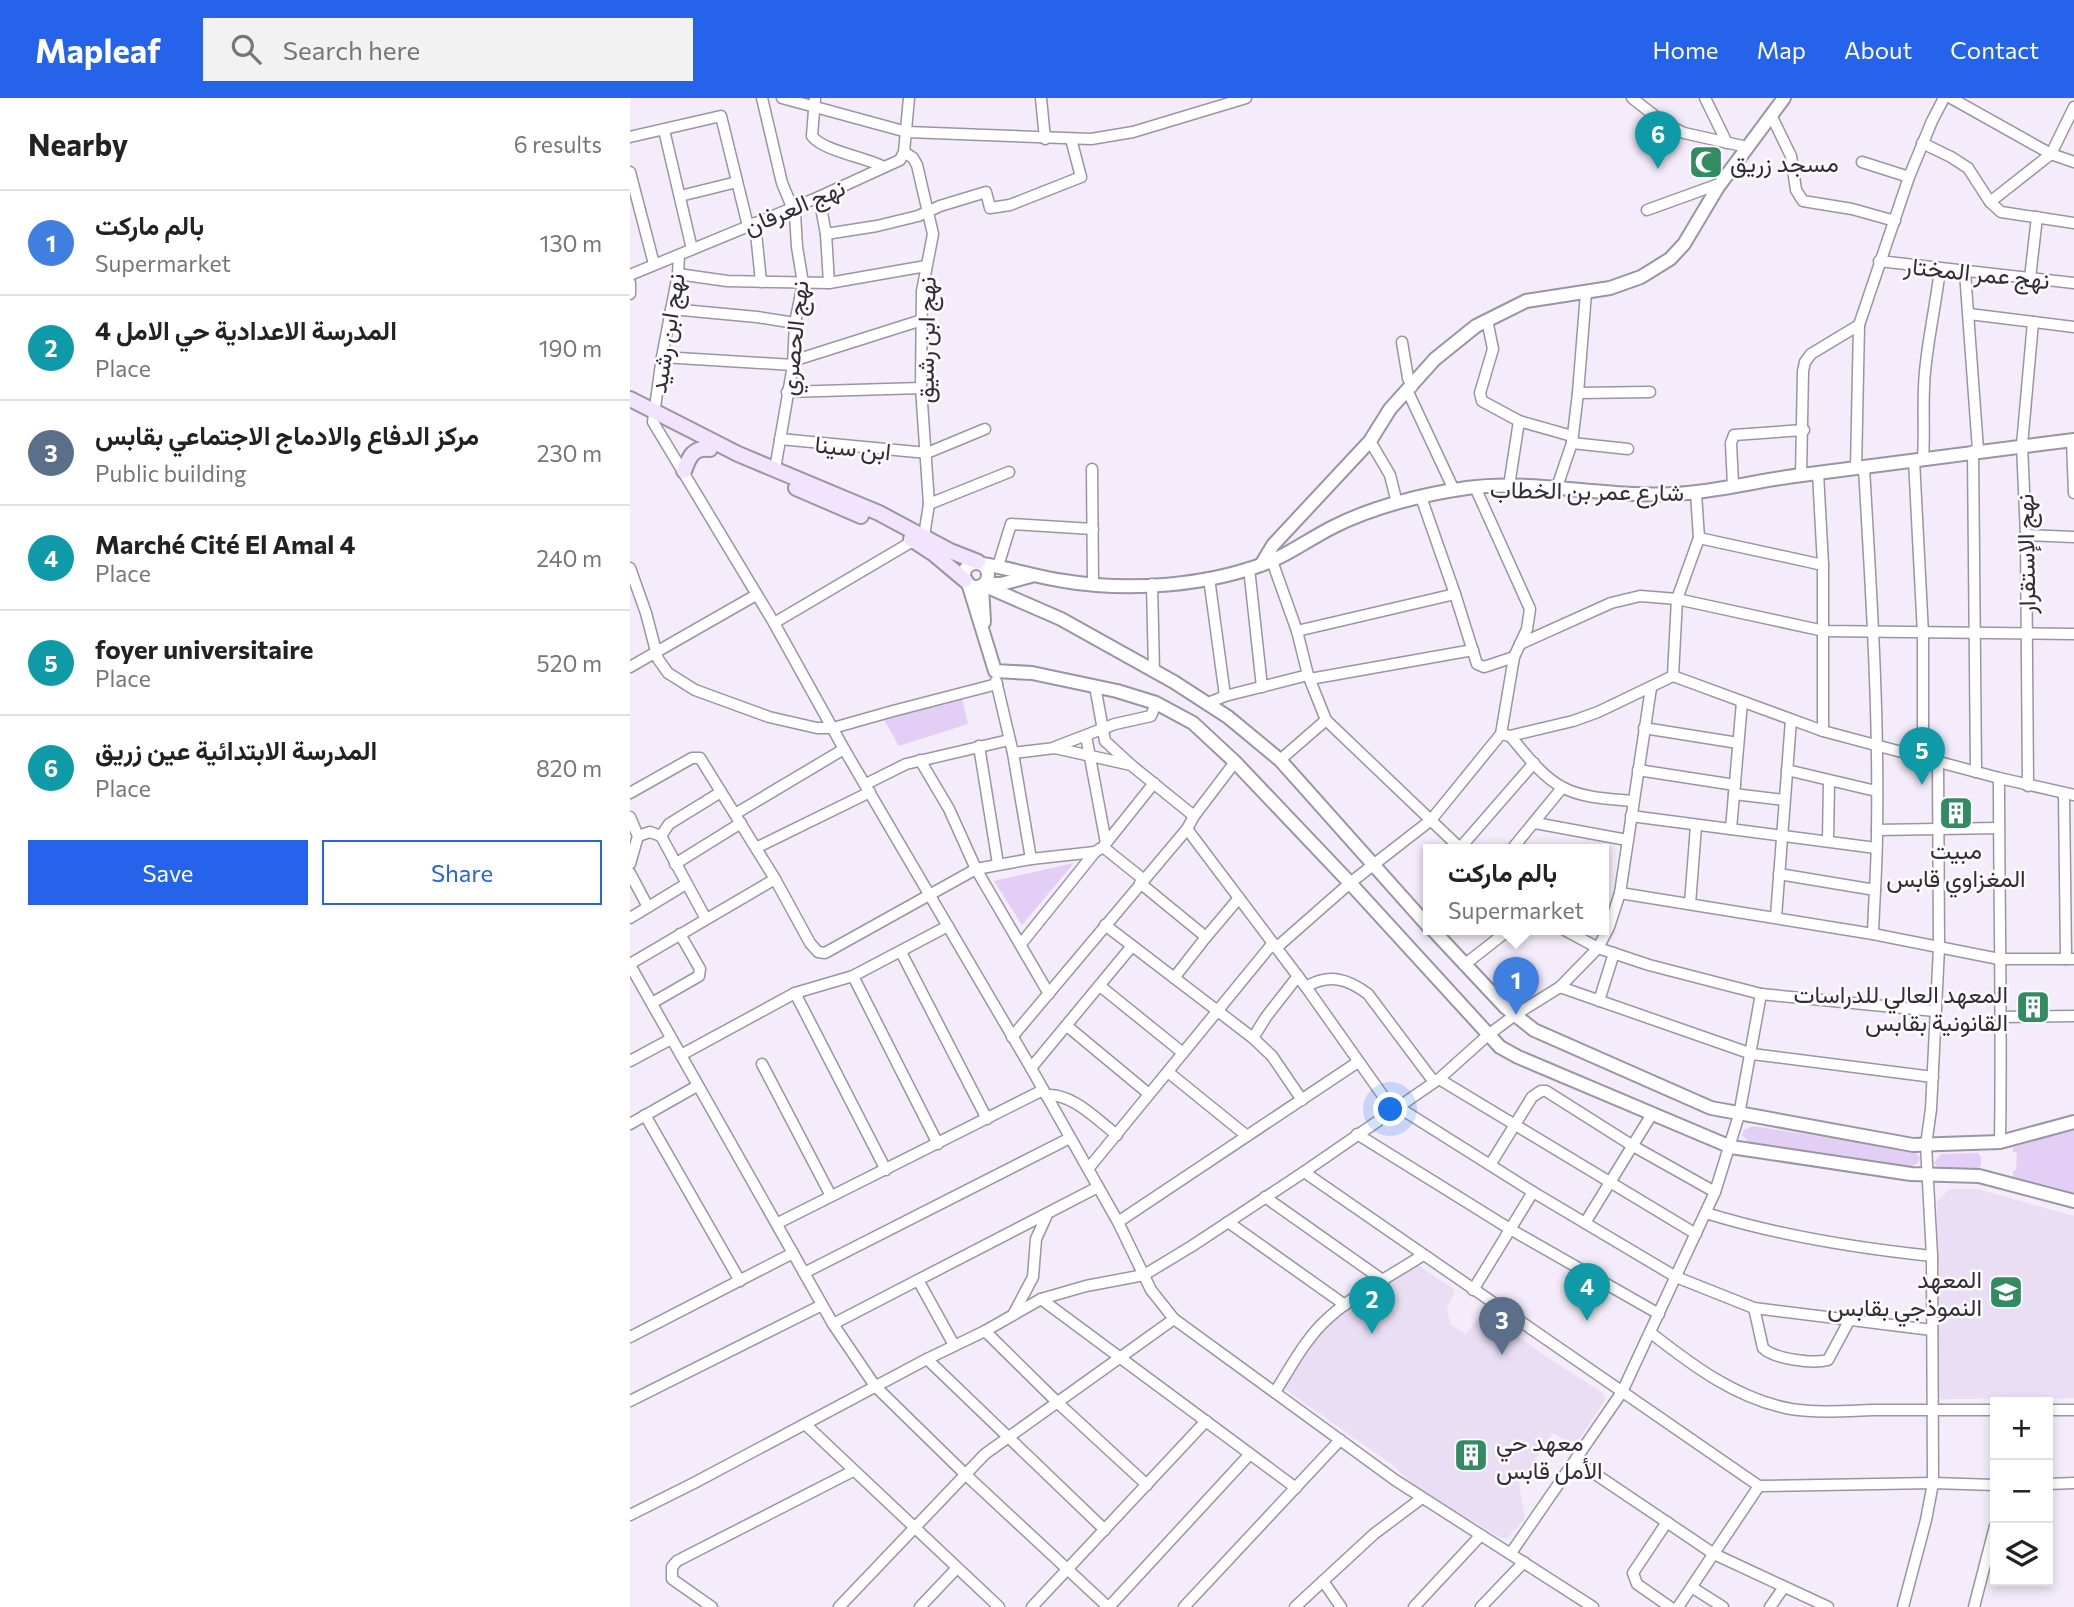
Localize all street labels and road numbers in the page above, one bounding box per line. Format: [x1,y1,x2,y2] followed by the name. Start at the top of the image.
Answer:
[739,172,851,244] street label: نهج العرفان
[1901,250,2051,298] street label: نهج عمر المختار
[642,271,694,396] street label: نهج ابن رشيد
[909,276,945,404] street label: نهج ابن رشيق
[773,279,819,398] street label: نهج الحصري
[813,429,893,466] street label: ابن سينا
[1490,474,1684,509] street label: شارع عمر بن الخطاب
[2009,493,2045,616] street label: نهج الإستقرار

